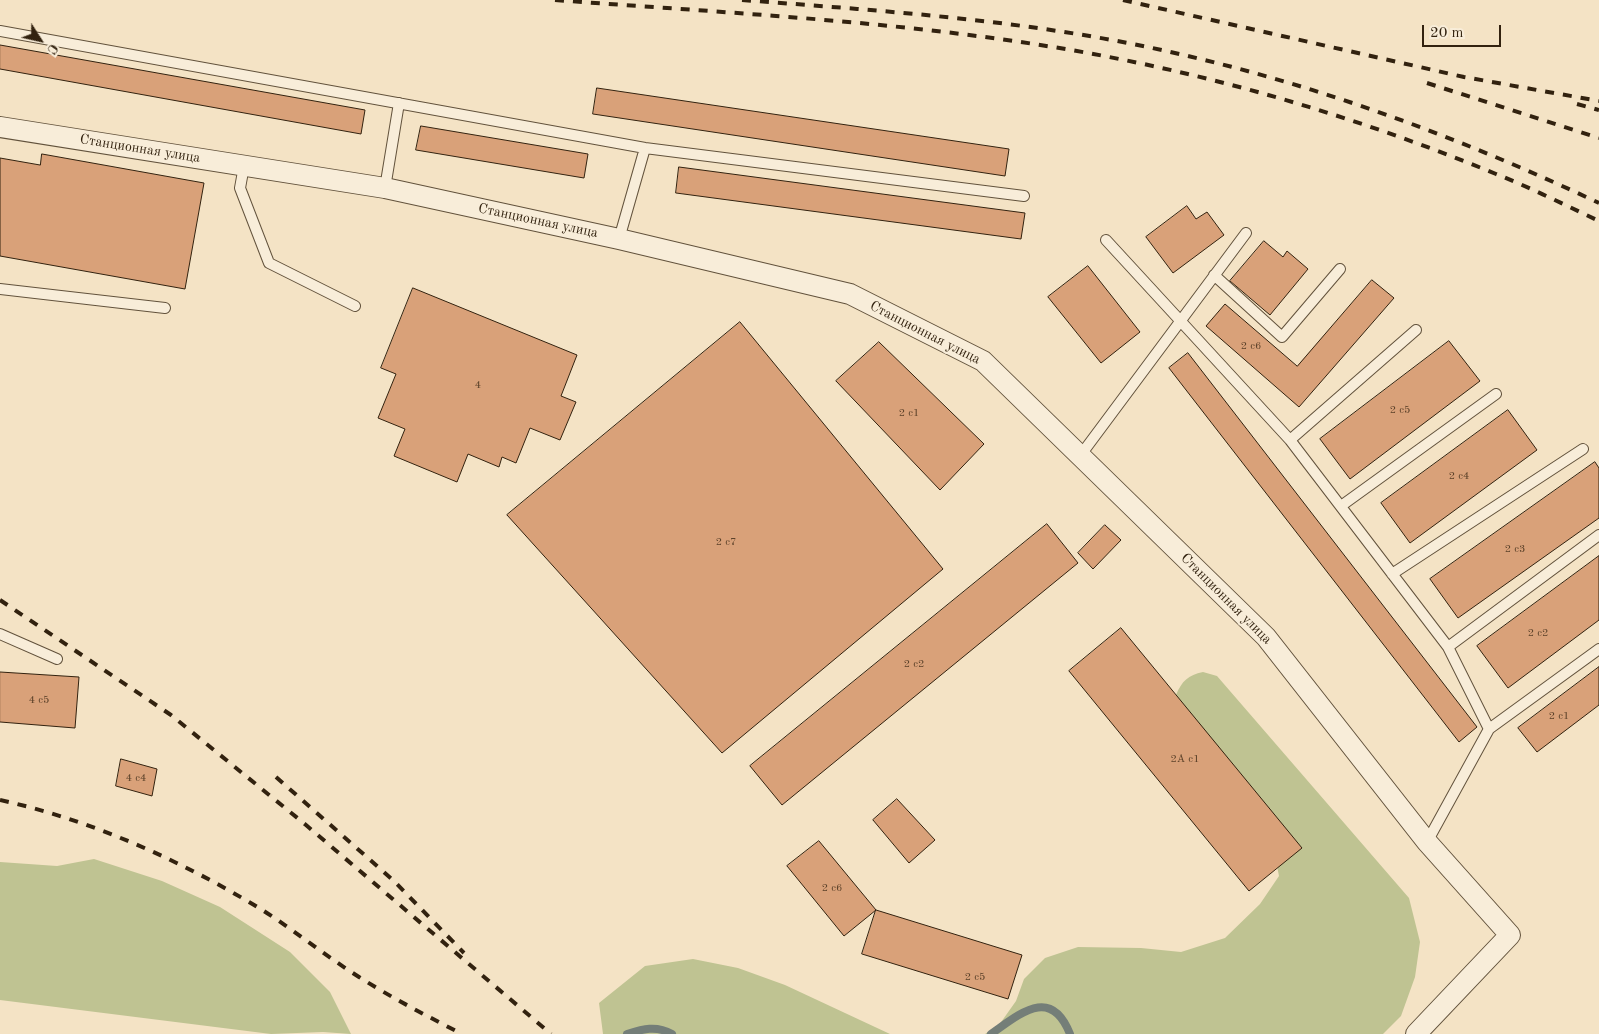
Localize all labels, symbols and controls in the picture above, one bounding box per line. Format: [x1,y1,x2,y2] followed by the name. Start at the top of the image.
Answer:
[15,15,65,65] north arrow
[1424,15,1503,47] scale bar
[1430,26,1464,41] text: 20 m
[44,41,61,56] text: С
[78,131,202,167] street label: Станционная улица
[477,200,599,242] street label: Станционная улица
[867,298,983,368] street label: Станционная улица
[1241,339,1261,353] house number: 2 с6
[475,378,481,392] house number: 4
[1390,403,1410,417] house number: 2 с5
[899,406,919,420] house number: 2 с1
[1449,469,1469,483] house number: 2 с4
[716,535,736,549] house number: 2 с7
[1505,542,1525,556] house number: 2 с3
[1177,550,1275,648] street label: Станционная улица
[1528,626,1548,640] house number: 2 с2
[904,657,924,671] house number: 2 с2
[29,693,49,707] house number: 4 с5
[1549,709,1569,723] house number: 2 с1
[1170,752,1200,766] house number: 2А с1
[126,771,146,785] house number: 4 с4
[822,881,842,895] house number: 2 с6
[965,970,985,984] house number: 2 с5

